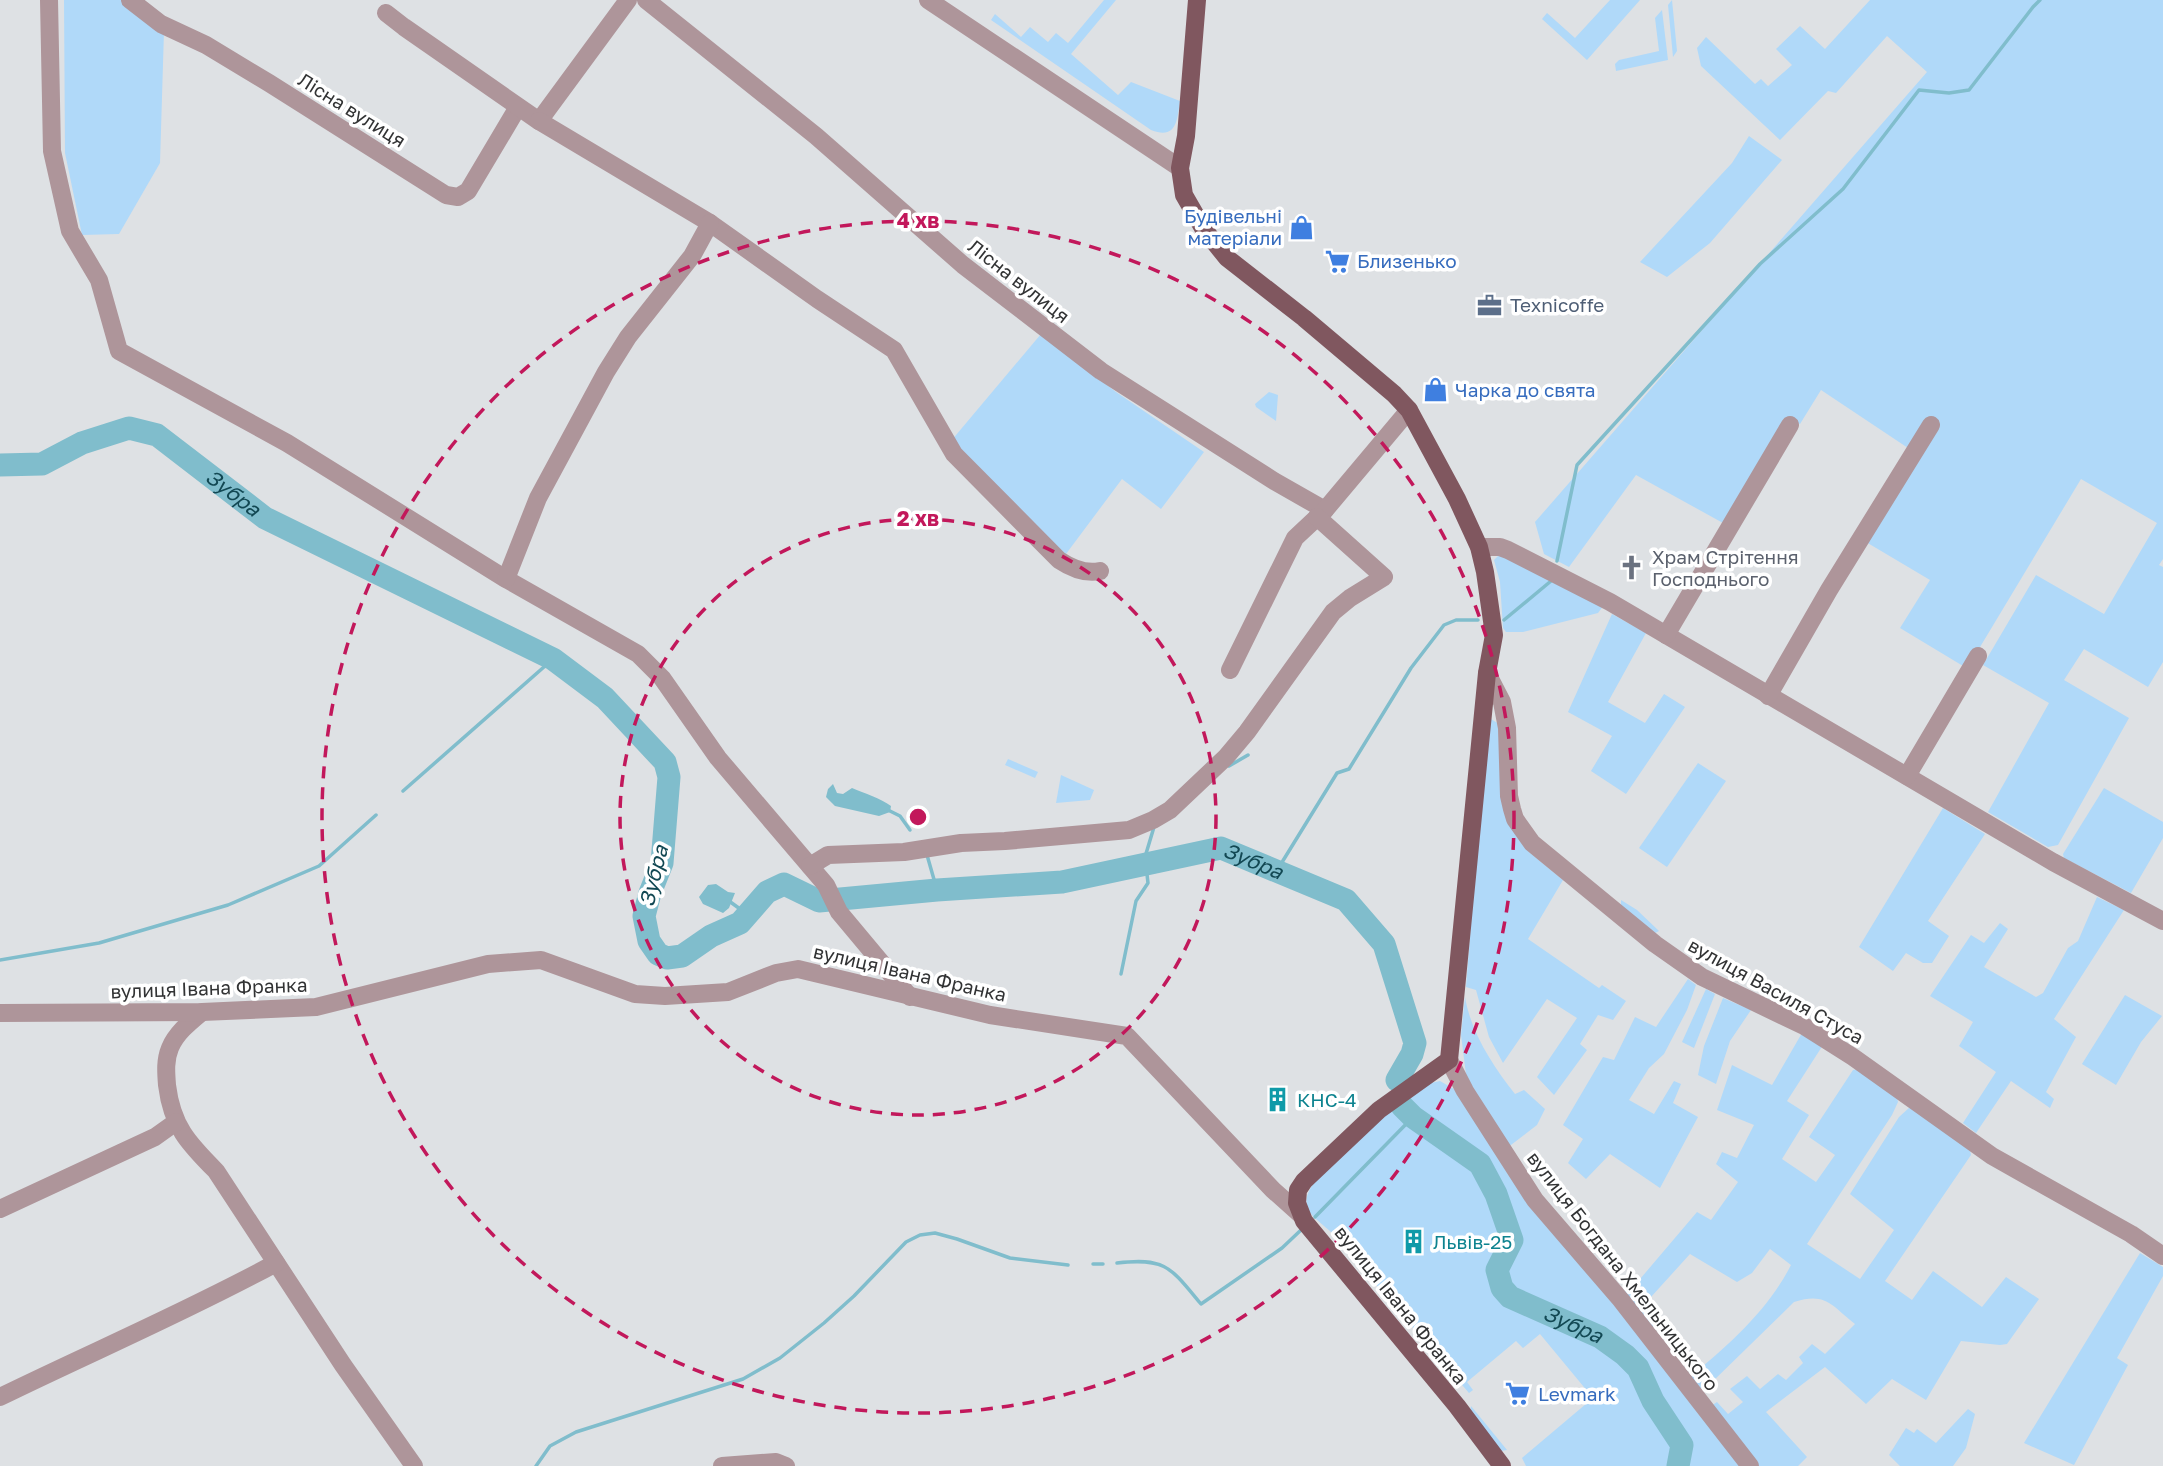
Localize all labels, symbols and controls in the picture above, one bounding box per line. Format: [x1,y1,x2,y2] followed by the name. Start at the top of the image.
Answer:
[294,67,410,152] street label: Лісна вулиця
[1184,204,1282,249] place label: Будівельні матеріали
[897,207,939,233] text: 4 хв
[1288,213,1316,241] shop icon: Будівельні матеріали
[964,234,1075,327] street label: Лісна вулиця
[1323,247,1351,275] supermarket icon: Близенько
[1357,249,1457,272] place label: Близенько
[1476,291,1504,319] office icon: Texnicoffe
[1510,293,1604,316] place label: Texnicoffe
[1421,376,1449,404] shop icon: Чарка до свята
[1455,378,1596,401] place label: Чарка до свята
[201,463,267,522] water label: Зубра
[897,505,939,531] text: 2 хв
[1652,545,1799,590] place label: Храм Стрітення Господнього
[1618,554,1646,582] church icon: Храм Стрітення Господнього
[906,805,930,829] centre of rings
[1220,836,1288,885] water label: Зубра
[633,841,673,909] water label: Зубра
[1685,933,1868,1048] street label: вулиця Василя Стуса
[811,939,1009,1006] street label: вулиця Івана Франка
[110,973,308,1002] street label: вулиця Івана Франка
[1263,1086,1291,1114] building icon: КНС-4
[1297,1088,1356,1111] place label: КНС-4
[1523,1146,1724,1395] street label: вулиця Богдана Хмельницького
[1330,1221,1472,1389] street label: вулиця Івана Франка
[1399,1228,1427,1256] building icon: Львів-25
[1433,1230,1512,1253] place label: Львів-25
[1539,1299,1608,1349] water label: Зубра
[1504,1380,1532,1408] supermarket icon: Levmark
[1538,1382,1616,1405] place label: Levmark

